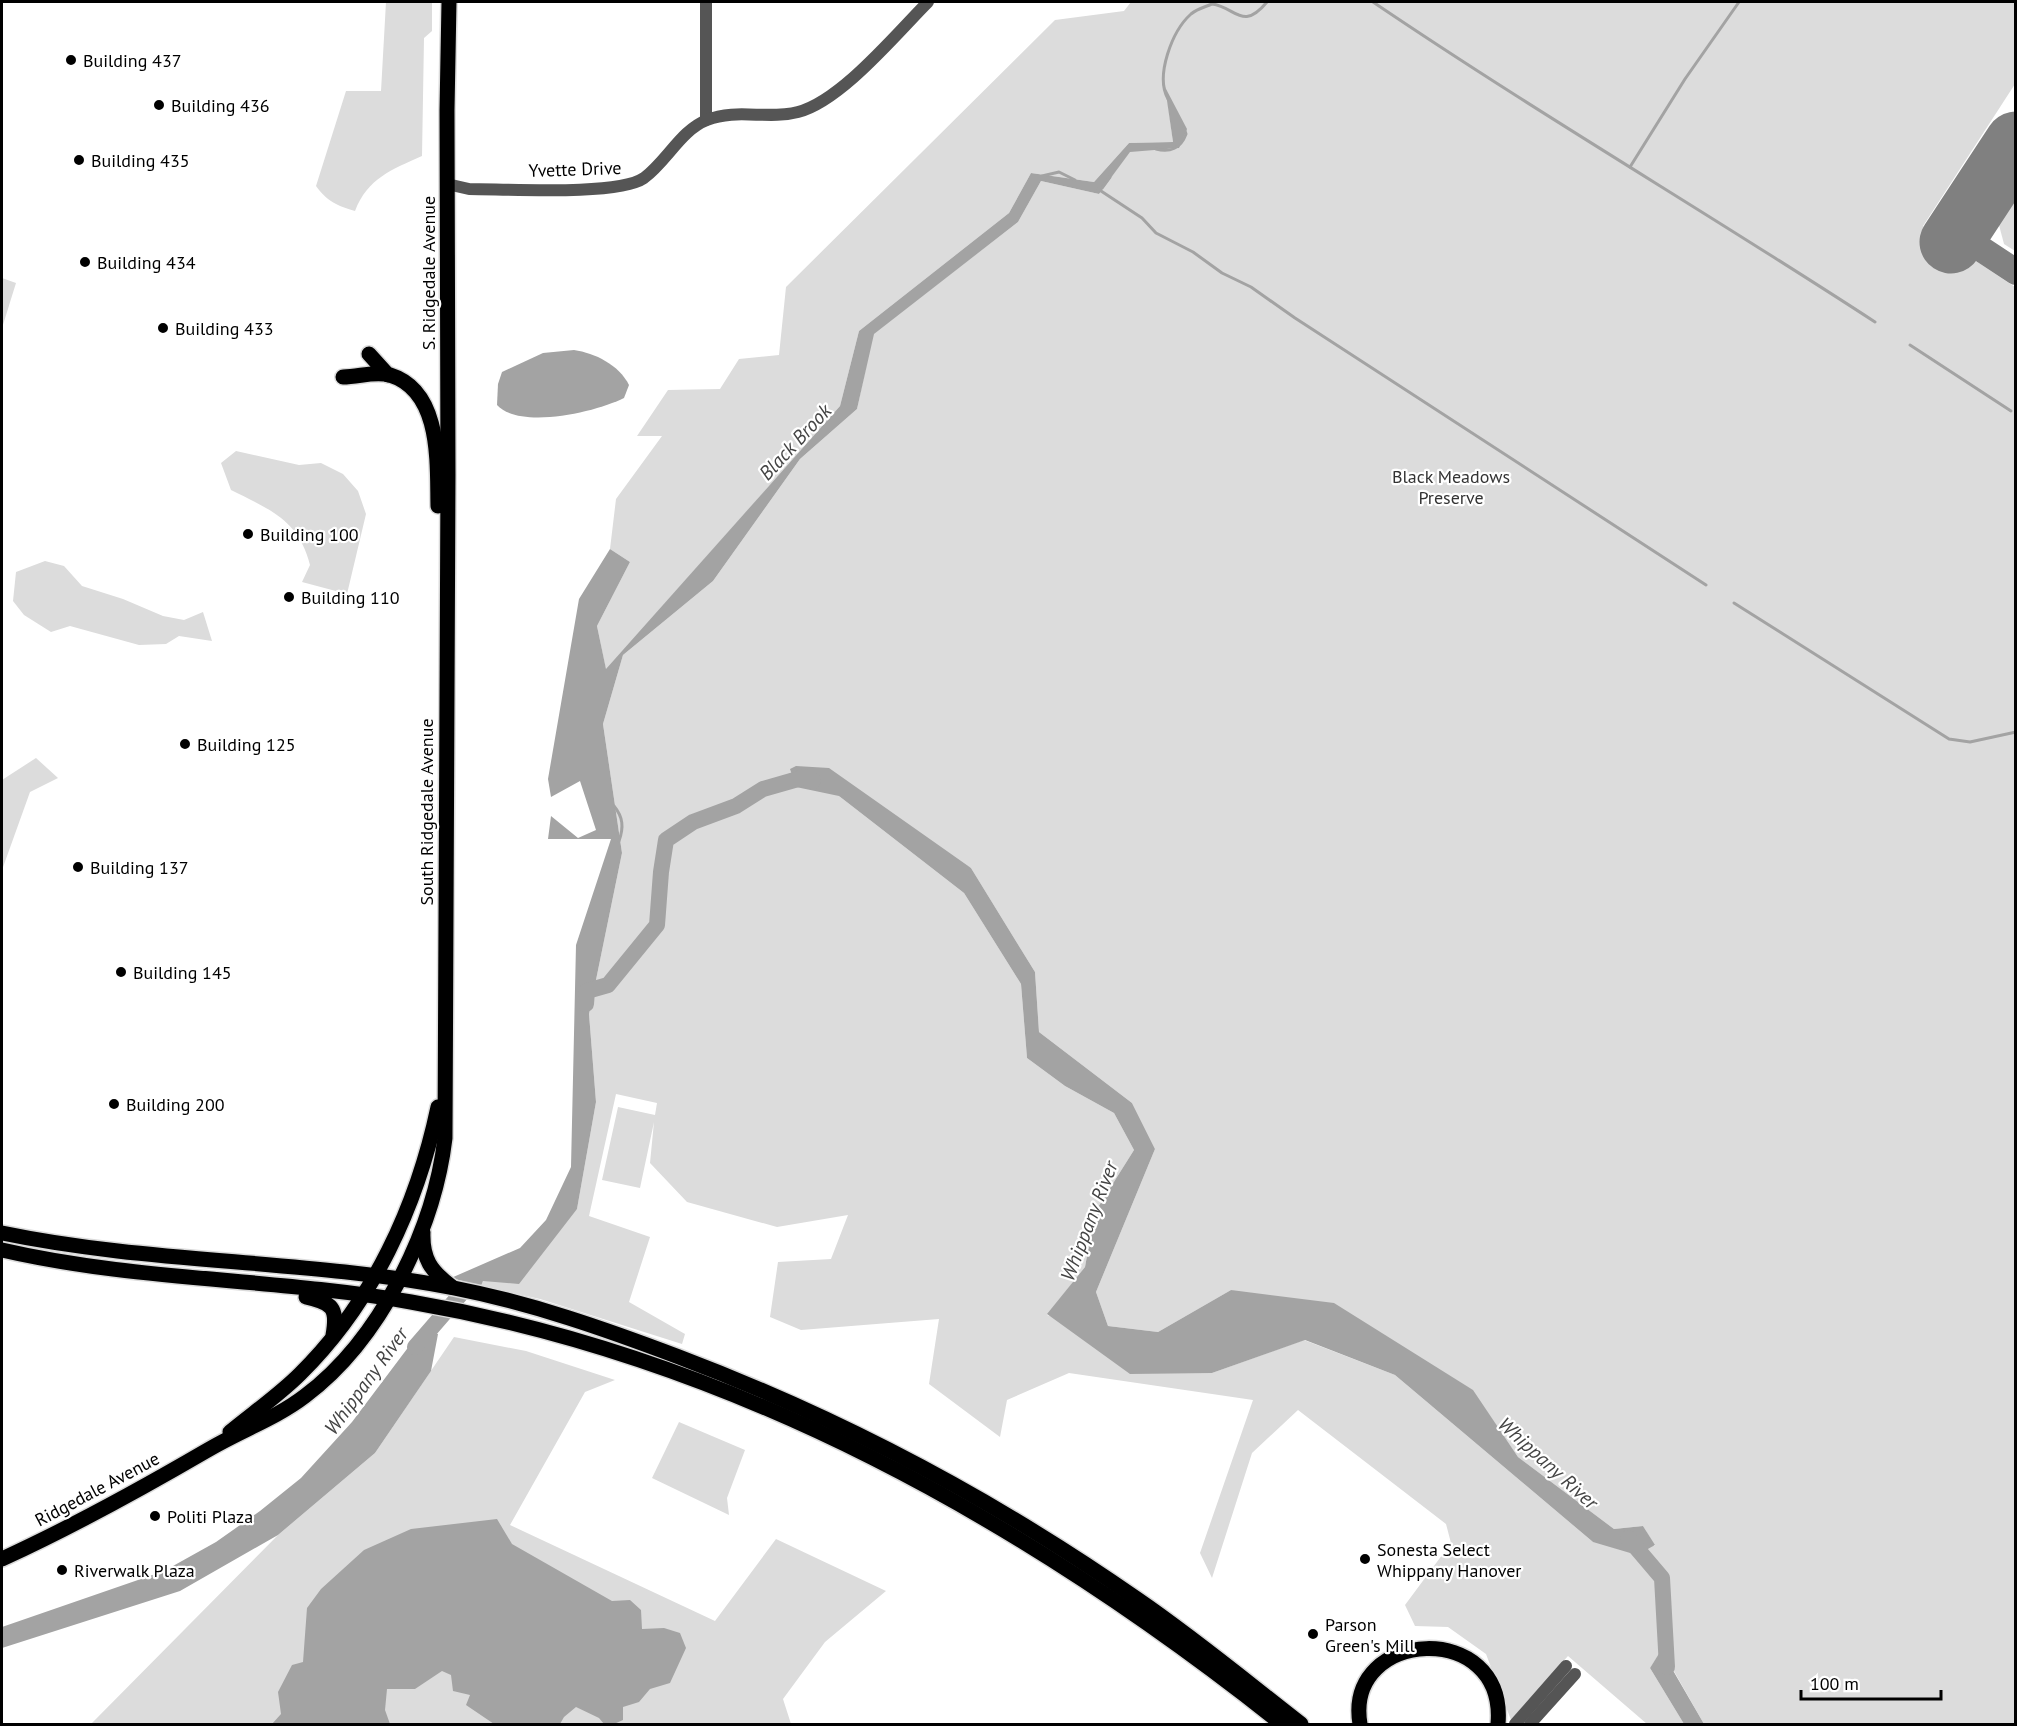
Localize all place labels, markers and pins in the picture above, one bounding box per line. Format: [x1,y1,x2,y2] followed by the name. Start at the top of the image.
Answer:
[83,49,182,72] place label: Building 437
[64,53,78,67] marker: Building 437
[171,94,270,117] place label: Building 436
[152,98,166,112] marker: Building 436
[91,149,190,172] place label: Building 435
[72,153,86,167] marker: Building 435
[97,251,196,274] place label: Building 434
[78,255,92,269] marker: Building 434
[175,317,274,340] place label: Building 433
[156,321,170,335] marker: Building 433
[260,523,359,546] place label: Building 100
[241,527,255,541] marker: Building 100
[301,586,400,609] place label: Building 110
[282,590,296,604] marker: Building 110
[197,733,296,756] place label: Building 125
[178,737,192,751] marker: Building 125
[90,856,189,879] place label: Building 137
[71,860,85,874] marker: Building 137
[133,961,232,984] place label: Building 145
[114,965,128,979] marker: Building 145
[126,1093,225,1116] place label: Building 200
[107,1097,121,1111] marker: Building 200
[167,1505,253,1528] place label: Politi Plaza
[148,1509,162,1523] marker: Politi Plaza
[1377,1538,1521,1582] place label: Sonesta Select Whippany Hanover
[1358,1552,1372,1566] marker: Sonesta Select Whippany Hanover
[74,1559,195,1582] place label: Riverwalk Plaza
[55,1563,69,1577] marker: Riverwalk Plaza
[1325,1613,1416,1657] place label: Parson Green's Mill
[1306,1627,1320,1641] marker: Parson Green's Mill

